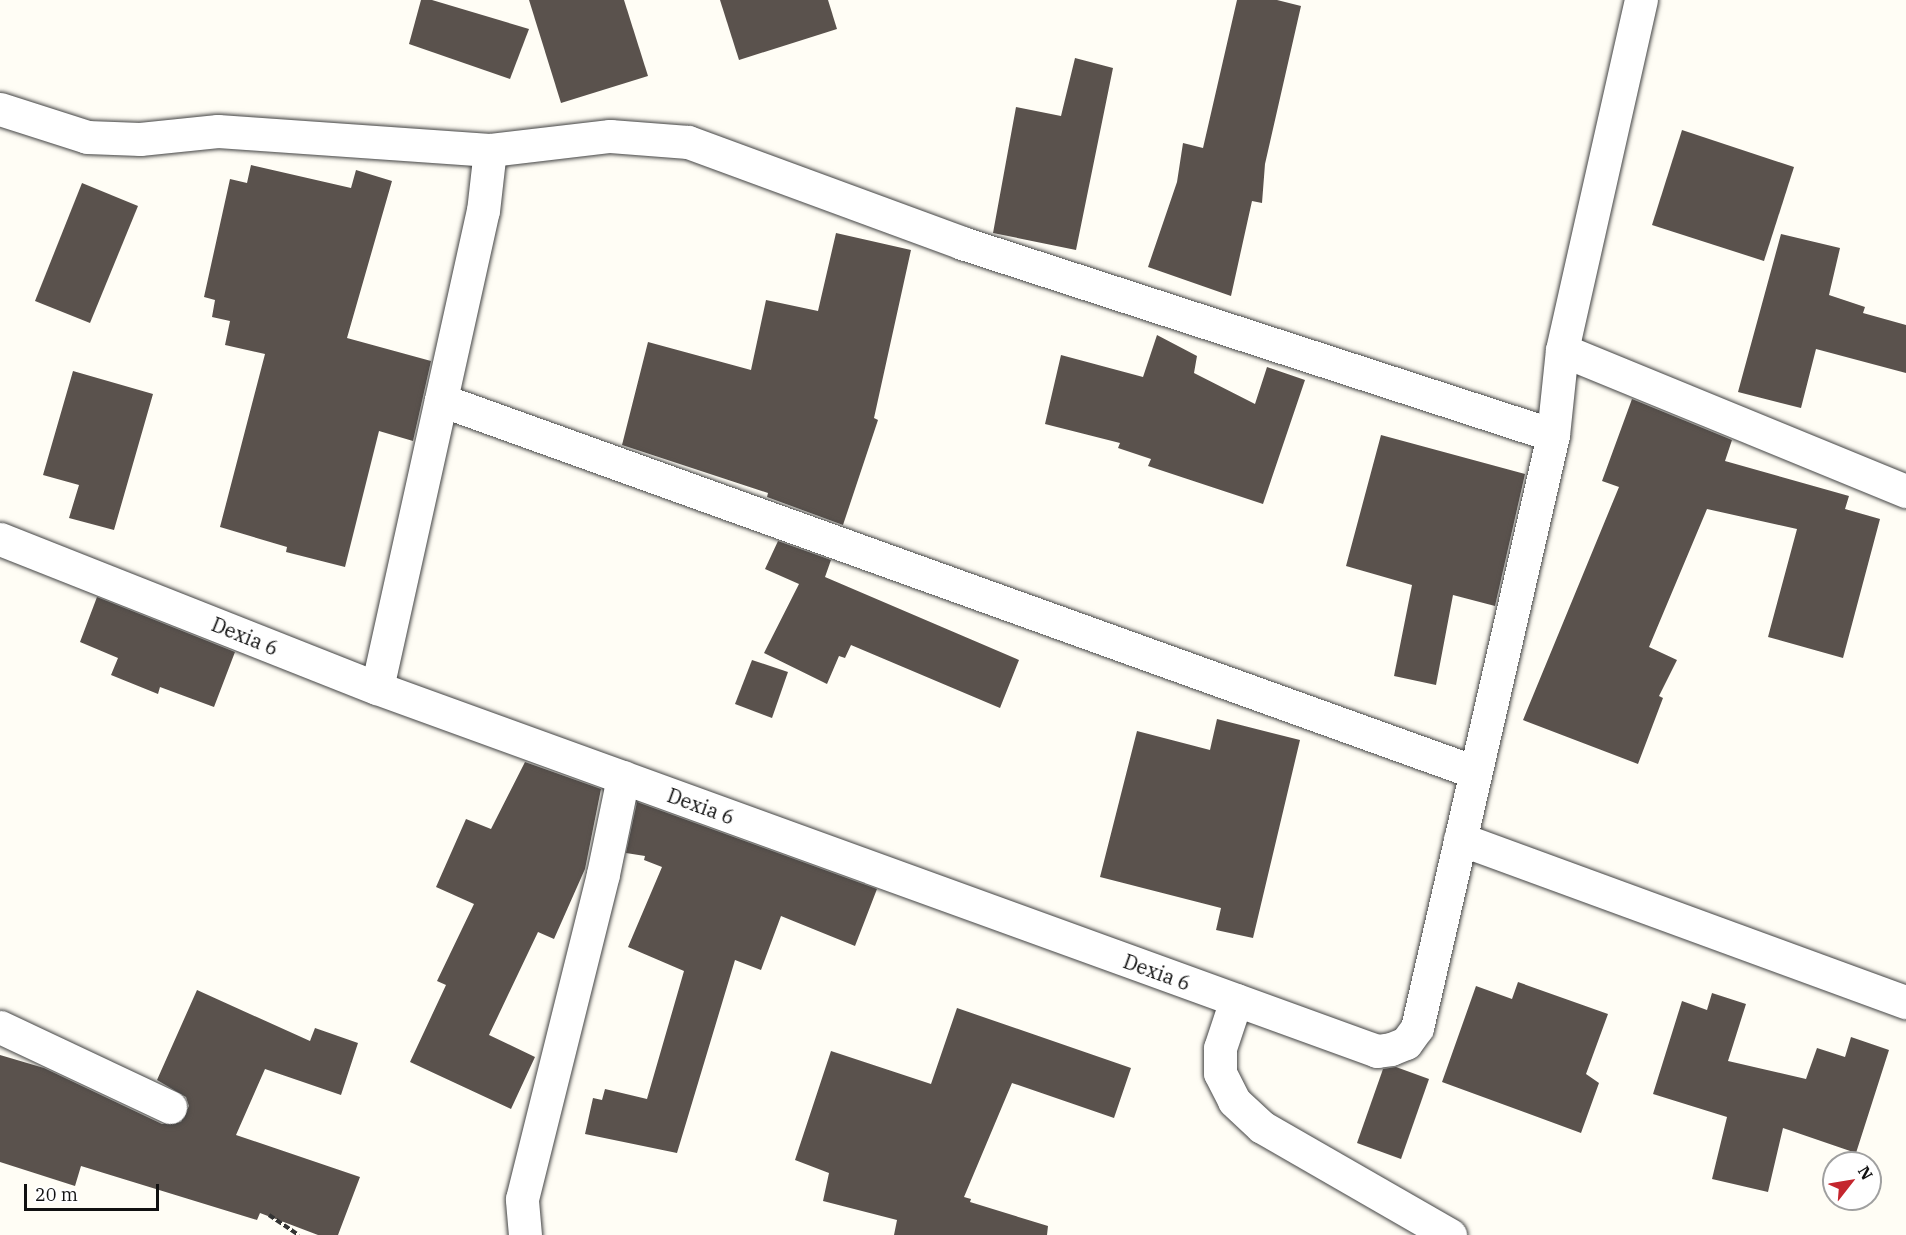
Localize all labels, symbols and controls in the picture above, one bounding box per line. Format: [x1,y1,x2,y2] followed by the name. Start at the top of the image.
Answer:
[208,612,282,660] street label: Dexia 6
[664,783,738,829] street label: Dexia 6
[1120,949,1194,995] street label: Dexia 6
[1822,1151,1882,1211] north arrow
[1854,1162,1878,1183] text: N
[27,1172,162,1210] scale bar
[35,1183,78,1206] text: 20 m

